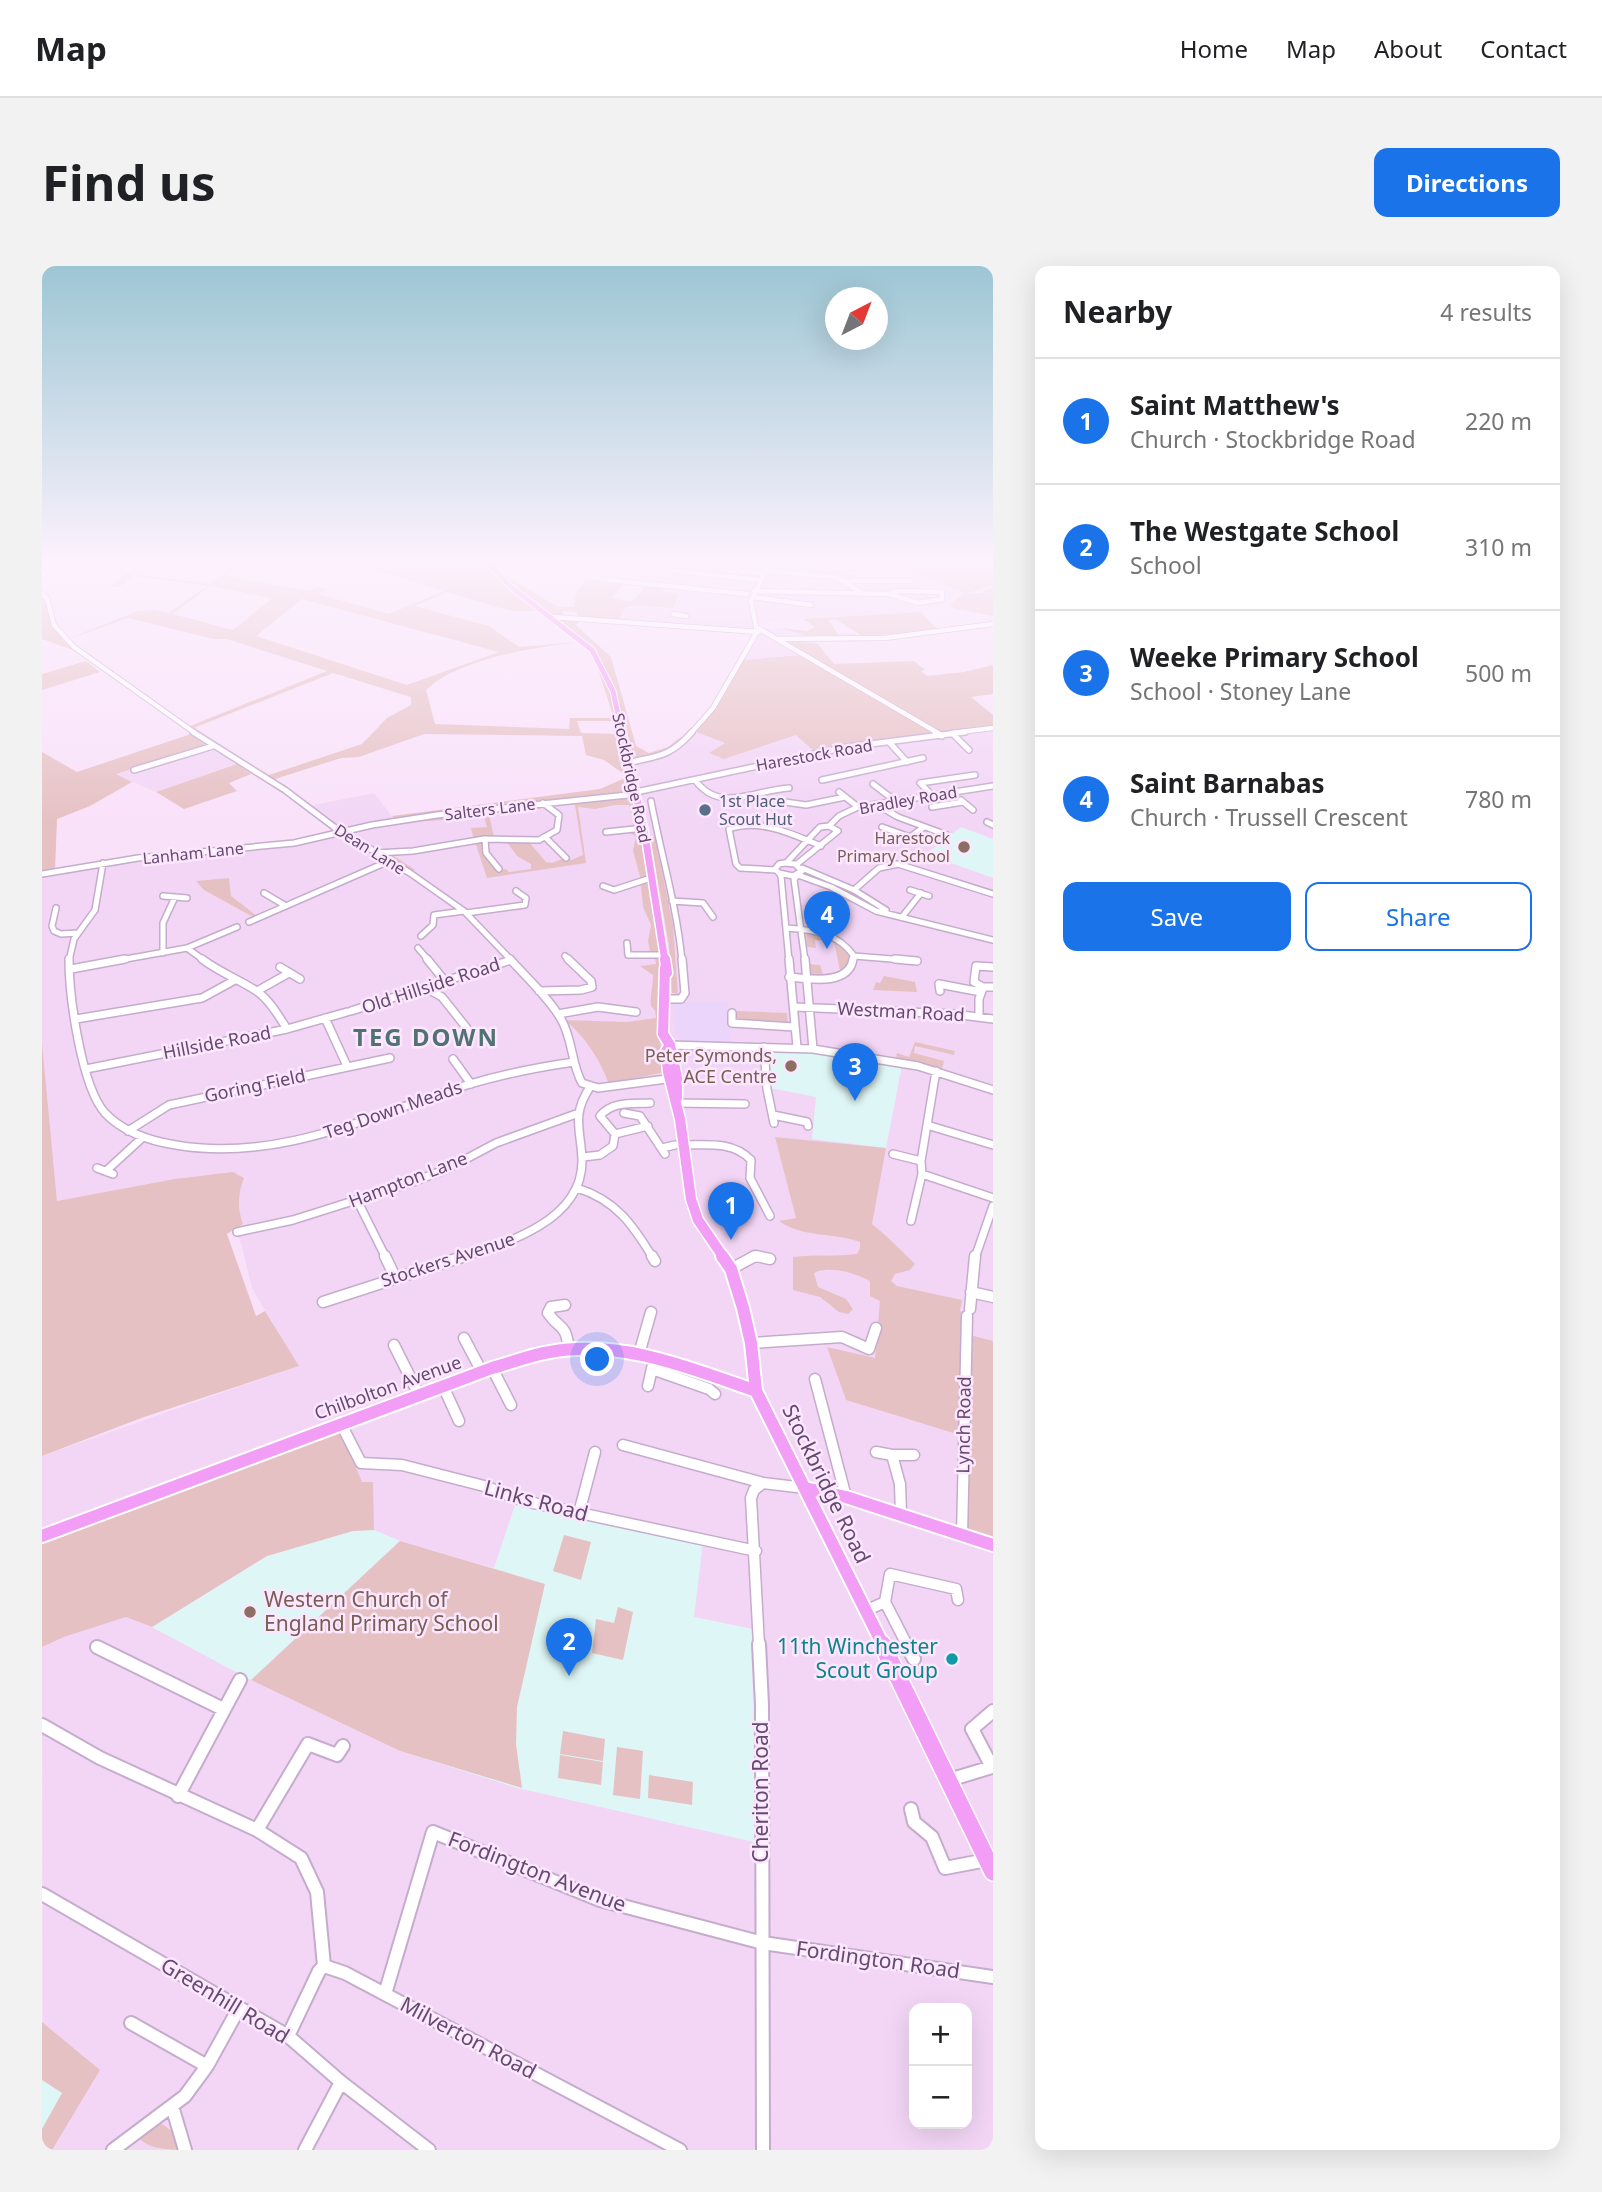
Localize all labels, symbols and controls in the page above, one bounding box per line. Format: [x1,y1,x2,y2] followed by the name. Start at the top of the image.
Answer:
[35,26,107,71] text: Map
[1180,32,1248,65] text: Home
[1286,32,1336,65] text: Map
[1374,32,1442,65] text: About
[1480,32,1567,65] text: Contact
[1374,148,1560,217] button: Directions
[42,149,216,215] text: Find us
[825,287,888,350] north arrow
[1063,291,1172,332] text: Nearby
[1440,296,1532,328] text: 4 results
[1130,387,1340,423] text: Saint Matthew's
[1079,405,1093,437] text: 1
[1465,405,1532,437] text: 220 m
[1130,423,1416,455] text: Church · Stockbridge Road
[1130,513,1399,549] text: The Westgate School
[1079,531,1093,563] text: 2
[1465,531,1532,563] text: 310 m
[1130,549,1202,581] text: School
[1130,639,1419,675] text: Weeke Primary School
[1079,657,1093,689] text: 3
[1465,657,1532,689] text: 500 m
[1130,675,1351,707] text: School · Stoney Lane
[607,711,657,845] street label: Stockbridge Road
[754,734,874,776] street label: Harestock Road
[1130,765,1325,801] text: Saint Barnabas
[857,781,959,819] street label: Bradley Road
[1079,783,1093,815] text: 4
[1465,783,1532,815] text: 780 m
[719,790,793,830] place label: 1st Place Scout Hut
[443,793,537,825] street label: Salters Lane
[1130,801,1408,833] text: Church · Trussell Crescent
[697,802,713,818] marker: 1st Place Scout Hut
[330,818,410,880] street label: Dean Lane
[837,827,950,867] place label: Harestock Primary School
[141,837,245,869] street label: Lanham Lane
[956,839,972,855] marker: Harestock Primary School
[1063,882,1291,951] button: Save
[1305,882,1532,951] button: Share
[804,891,850,949] pin: 4
[358,951,503,1019] street label: Old Hillside Road
[837,996,965,1026] street label: Westman Road
[161,1020,273,1064] street label: Hillside Road
[353,1020,499,1053] district label: TEG DOWN
[645,1043,777,1088] place label: Peter Symonds, ACE Centre
[832,1043,878,1101] pin: 3
[783,1058,799,1074] marker: Peter Symonds, ACE Centre
[202,1063,308,1107] street label: Goring Field
[320,1074,465,1144] street label: Teg Down Meads
[345,1145,470,1213] street label: Hampton Lane
[708,1182,754,1240] pin: 1
[378,1226,518,1292] street label: Stockers Avenue
[580,1342,614,1376] your location
[311,1349,464,1425] street label: Chilbolton Avenue
[950,1376,976,1474] street label: Lynch Road
[776,1399,878,1568] street label: Stockbridge Road
[481,1473,591,1527] street label: Links Road
[264,1585,499,1637] place label: Western Church of England Primary School
[242,1604,258,1620] marker: Western Church of England Primary School
[546,1618,592,1676] pin: 2
[777,1632,938,1684] place label: 11th Winchester Scout Group
[944,1651,960,1667] marker: 11th Winchester Scout Group
[746,1721,774,1863] street label: Cheriton Road
[444,1824,630,1918] street label: Fordington Avenue
[794,1934,962,1984] street label: Fordington Road
[156,1951,295,2050] street label: Greenhill Road
[396,1989,541,2085] street label: Milverton Road
[909,2003,972,2129] map controls
[909,2003,972,2066] button: +
[909,2066,972,2129] button: −

